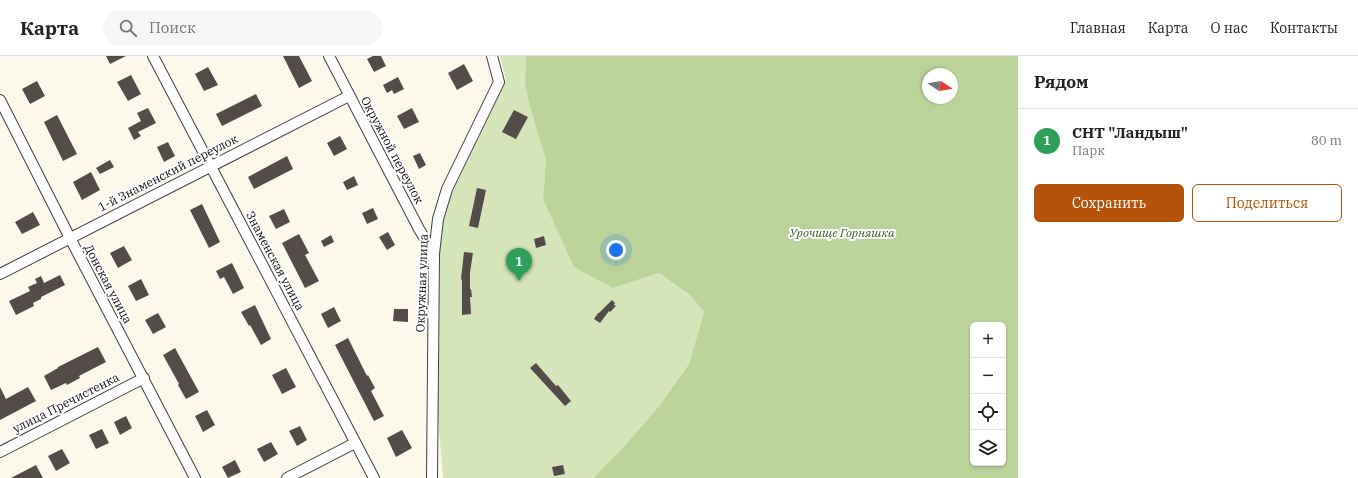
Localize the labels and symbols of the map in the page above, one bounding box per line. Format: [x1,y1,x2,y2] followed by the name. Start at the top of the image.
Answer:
[922,68,958,104] north arrow
[358,94,427,206] street label: Окружной переулок
[95,131,240,214] street label: 1-й Знаменский переулок
[243,209,308,313] street label: Знаменская улица
[790,225,895,240] park label: Урочище Горняшка
[412,233,431,333] street label: Окружная улица
[606,240,626,260] your location
[81,242,136,326] street label: Донская улица
[506,248,532,281] pin: 1
[10,369,122,436] street label: улица Пречистенка

